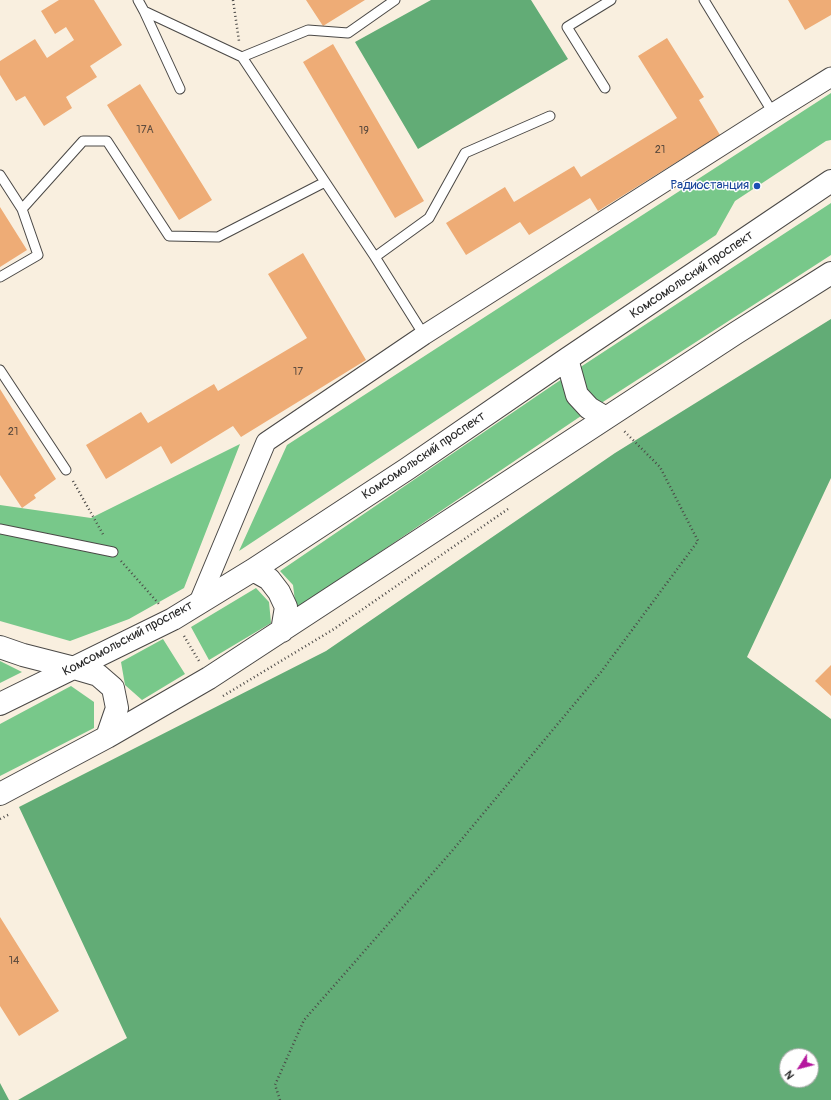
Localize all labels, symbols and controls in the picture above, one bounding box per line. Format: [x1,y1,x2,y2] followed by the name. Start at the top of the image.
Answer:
[136,123,154,137] house number: 17А
[359,124,369,138] house number: 19
[655,143,665,157] house number: 21
[670,178,749,194] place label: Радиостанция
[752,181,762,191] marker: Радиостанция
[627,228,757,322] street label: Комсомольский проспект
[293,365,303,379] house number: 17
[359,409,489,503] street label: Комсомольский проспект
[8,425,18,439] house number: 21
[60,598,196,680] street label: Комсомольский проспект
[9,954,19,968] house number: 14
[779,1048,819,1088] north arrow
[782,1068,797,1082] text: N

